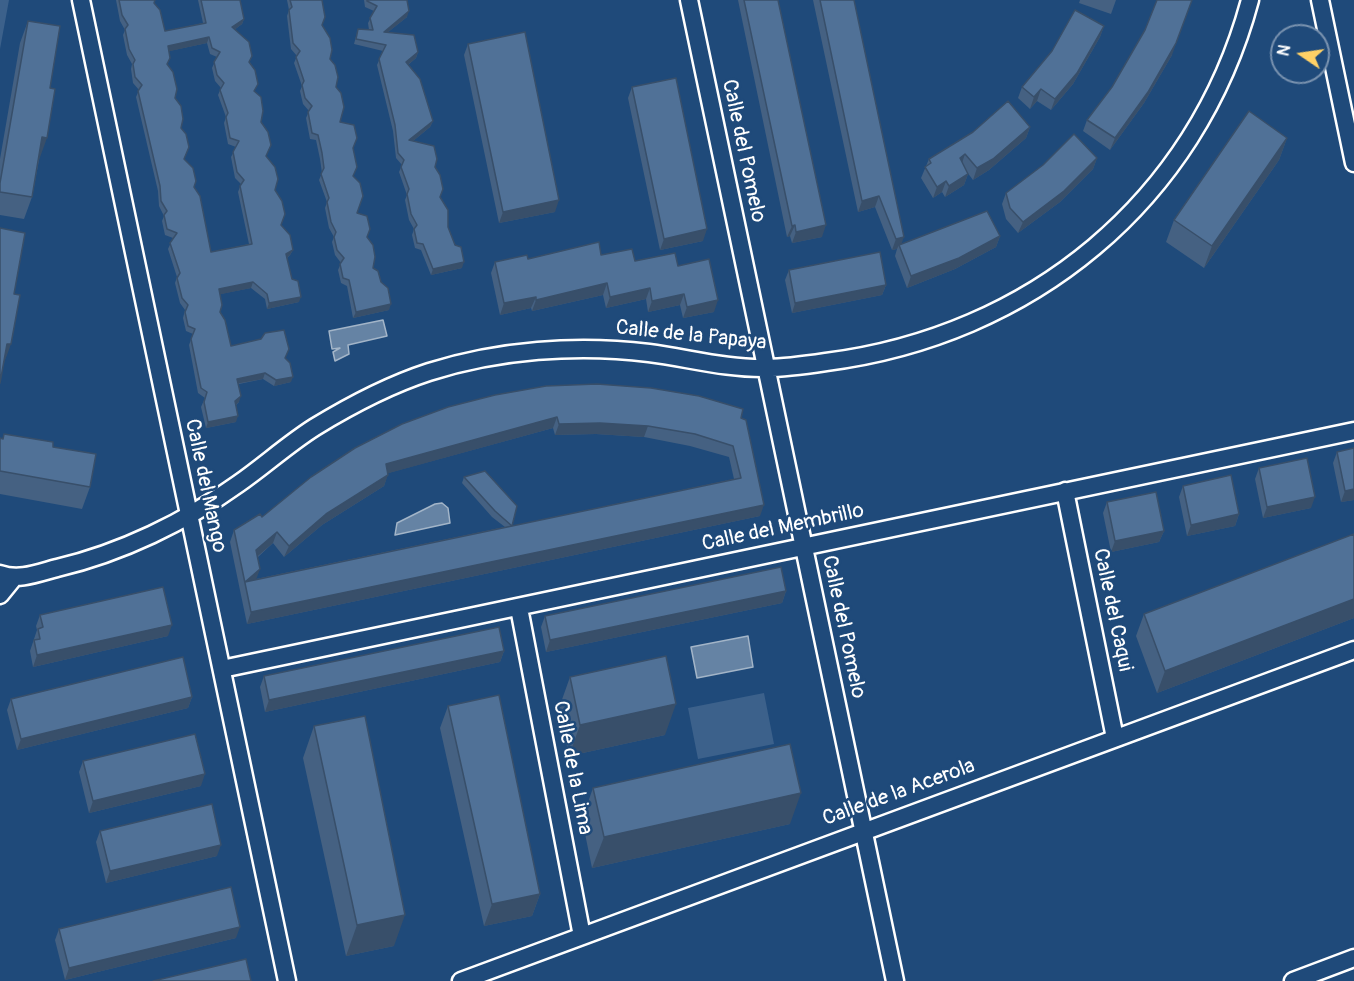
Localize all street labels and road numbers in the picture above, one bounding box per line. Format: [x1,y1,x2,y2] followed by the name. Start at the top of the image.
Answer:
[716,77,770,225] street label: Calle del Pomelo
[614,316,768,356] street label: Calle de la Papaya
[179,417,231,555] street label: Calle del Mango
[700,499,866,557] street label: Calle del Membrillo
[1087,546,1137,674] street label: Calle del Caqui
[816,553,870,701] street label: Calle del Pomelo
[547,699,597,837] street label: Calle de la Lima
[819,754,979,832] street label: Calle de la Acerola

